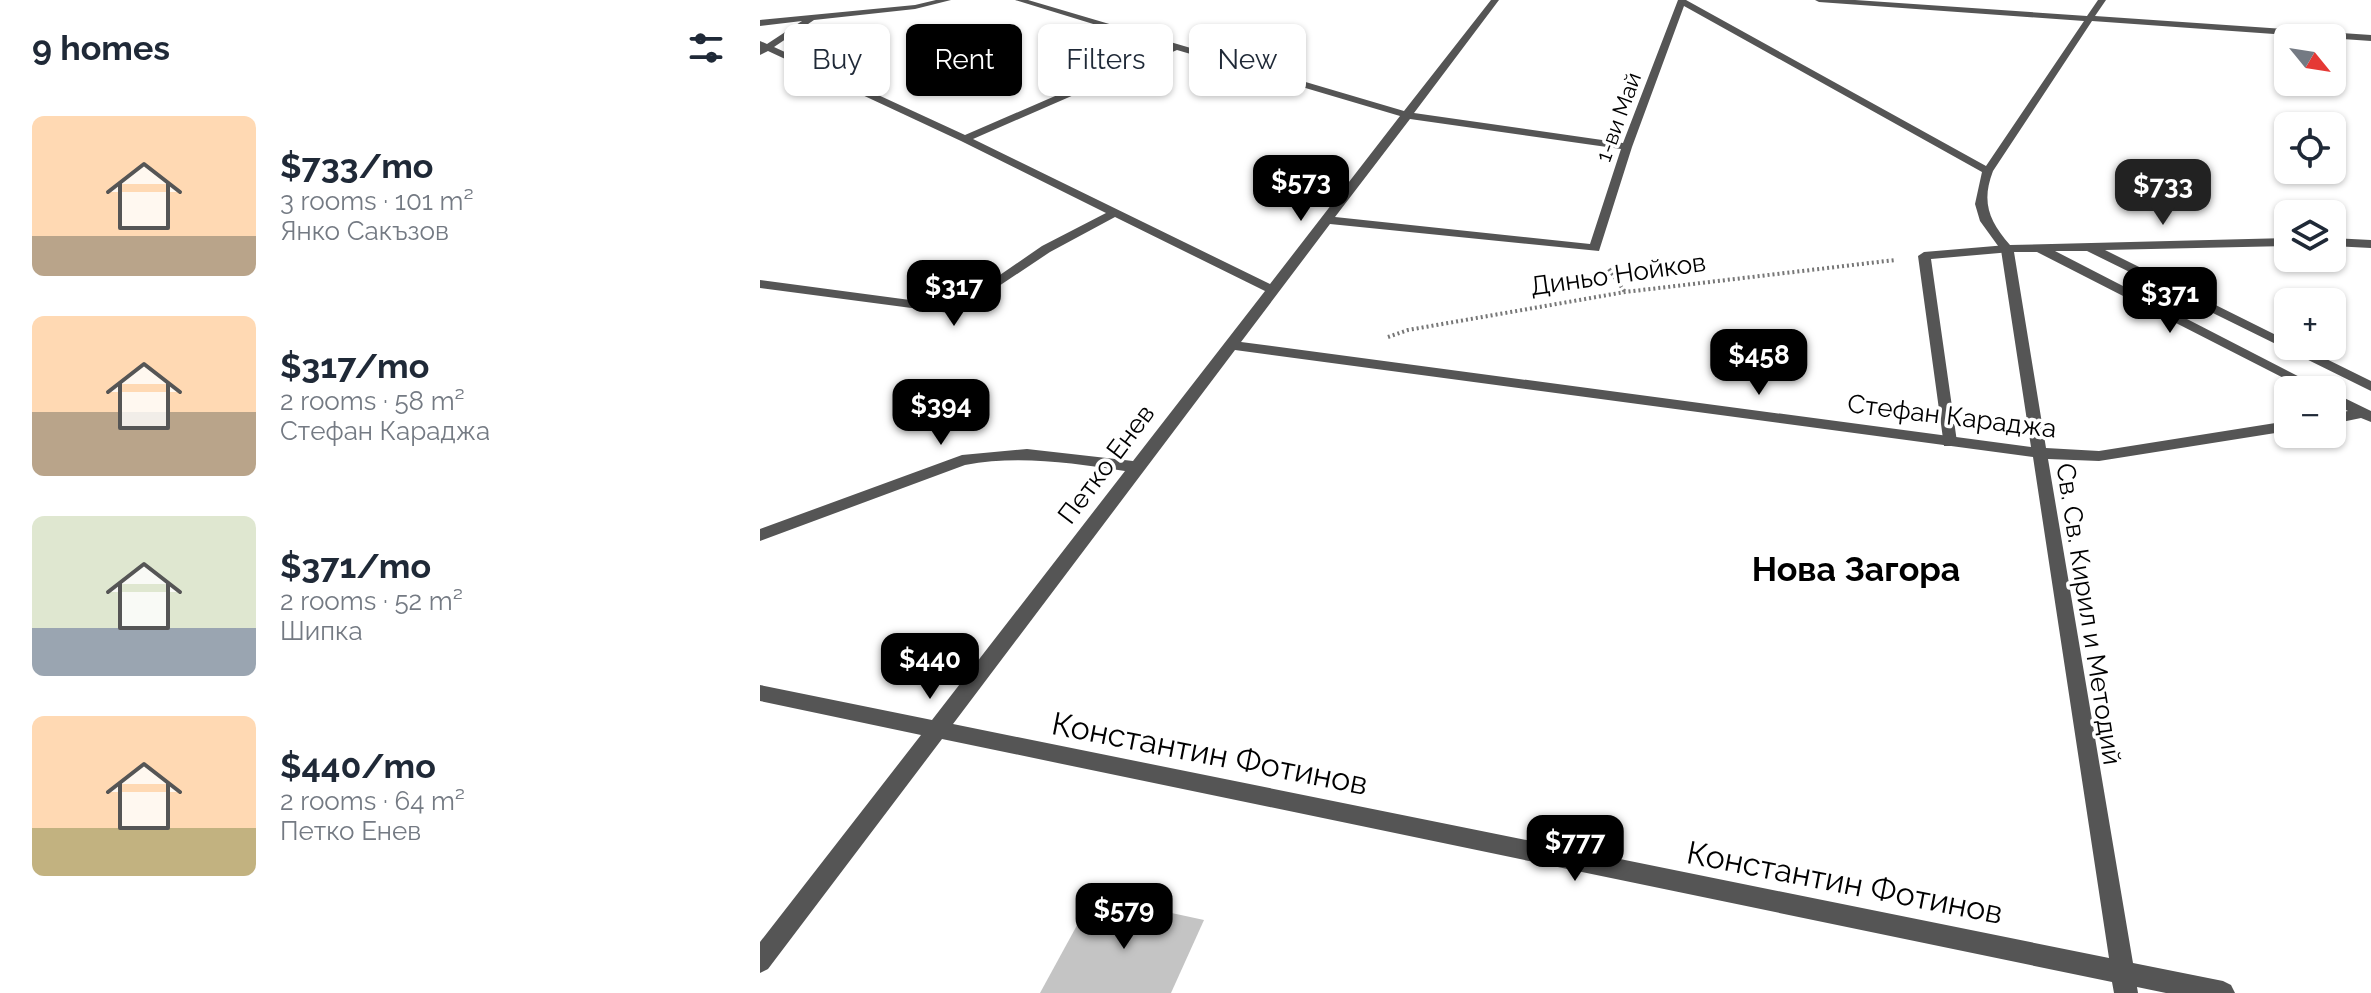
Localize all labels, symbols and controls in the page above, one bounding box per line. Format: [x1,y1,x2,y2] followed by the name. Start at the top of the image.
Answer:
[784,24,890,96] chip: Buy
[906,24,1022,96] chip: Rent
[1038,24,1173,96] chip: Filters
[1189,24,1306,96] chip: New
[2274,24,2346,96] north arrow
[2274,24,2346,448] map controls
[684,26,728,70] icon: filters
[32,28,170,68] text: 9 homes
[1590,69,1646,165] street label: 1-ви Май
[2274,112,2346,184] button: locate
[280,146,433,186] text: $733/mo
[96,148,192,244] icon: home
[1254,155,1348,223] pin: $573
[2116,159,2210,227] pin: $733
[1271,166,1331,196] text: $573
[2133,170,2193,200] text: $733
[280,186,474,216] text: 3 rooms · 101 m²
[2274,200,2346,272] button: layers
[280,216,449,246] text: Янко Сакъзов
[1528,247,1708,301] street label: Диньо Нойков
[907,260,1001,328] pin: $317
[2123,267,2217,335] pin: $371
[925,271,983,301] text: $317
[2141,278,2199,308] text: $371
[2274,288,2346,360] button: +
[1712,329,1806,397] pin: $458
[1728,340,1790,370] text: $458
[280,346,429,386] text: $317/mo
[96,348,192,444] icon: home
[2274,376,2346,448] button: −
[894,379,988,447] pin: $394
[280,386,465,416] text: 2 rooms · 58 m²
[1846,388,2058,444] street label: Стефан Караджа
[910,390,972,420] text: $394
[1052,399,1160,529] street label: Петко Енев
[280,416,490,446] text: Стефан Караджа
[2050,461,2128,767] street label: Св. Св. Кирил и Методий
[280,546,431,586] text: $371/mo
[96,548,192,644] icon: home
[1752,549,1960,589] district label: Нова Загора
[280,586,463,616] text: 2 rooms · 52 m²
[280,616,363,646] text: Шипка
[883,633,977,701] pin: $440
[899,644,961,674] text: $440
[1049,704,1371,802] street label: Константин Фотинов
[280,746,436,786] text: $440/mo
[96,748,192,844] icon: home
[280,786,465,816] text: 2 rooms · 64 m²
[1528,815,1622,883] pin: $777
[280,816,421,846] text: Петко Енев
[1545,826,1605,856] text: $777
[1684,833,2006,931] street label: Константин Фотинов
[1077,883,1171,951] pin: $579
[1094,894,1154,924] text: $579

